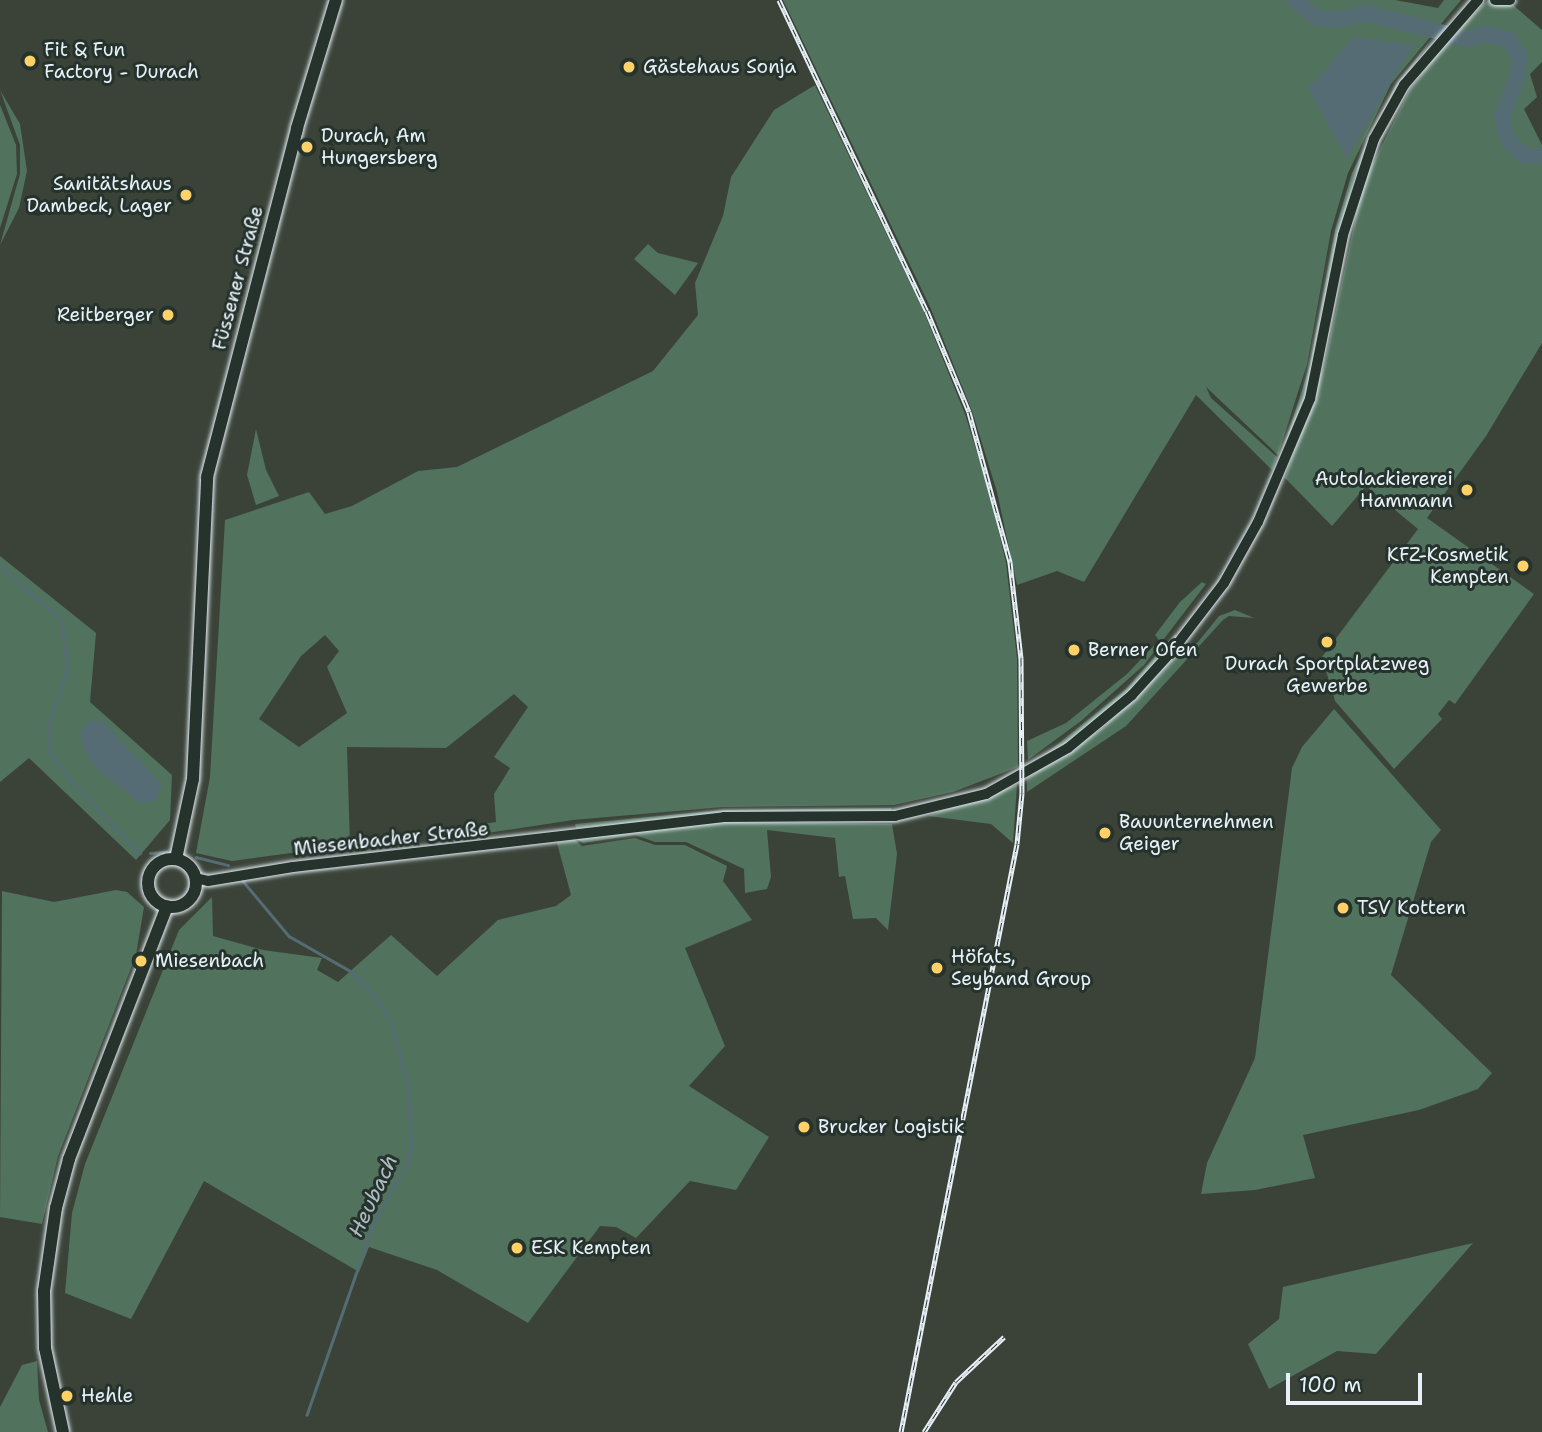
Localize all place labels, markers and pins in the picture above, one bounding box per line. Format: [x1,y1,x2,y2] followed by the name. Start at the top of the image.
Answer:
[44,39,199,83] place label: Fit & Fun Factory - Durach
[22,53,38,69] marker: Fit & Fun Factory - Durach
[643,56,796,78] place label: Gästehaus Sonja
[621,59,637,75] marker: Gästehaus Sonja
[321,125,438,169] place label: Durach, Am Hungersberg
[299,139,315,155] marker: Durach, Am Hungersberg
[26,173,172,217] place label: Sanitätshaus Dambeck, Lager
[178,187,194,203] marker: Sanitätshaus Dambeck, Lager
[57,304,154,326] place label: Reitberger
[160,307,176,323] marker: Reitberger
[1315,468,1453,512] place label: Autolackiererei Hammann
[1459,482,1475,498] marker: Autolackiererei Hammann
[1387,544,1509,588] place label: KFZ-Kosmetik Kempten
[1515,558,1531,574] marker: KFZ-Kosmetik Kempten
[1319,634,1335,650] marker: Durach Sportplatzweg Gewerbe
[1088,639,1197,661] place label: Berner Ofen
[1066,642,1082,658] marker: Berner Ofen
[1225,653,1429,697] place label: Durach Sportplatzweg Gewerbe
[1119,811,1274,855] place label: Bauunternehmen Geiger
[1097,825,1113,841] marker: Bauunternehmen Geiger
[1357,897,1466,919] place label: TSV Kottern
[1335,900,1351,916] marker: TSV Kottern
[951,946,1091,990] place label: Höfats, Seyband Group
[155,950,264,972] place label: Miesenbach
[133,953,149,969] marker: Miesenbach
[929,960,945,976] marker: Höfats, Seyband Group
[818,1116,965,1138] place label: Brucker Logistik
[796,1119,812,1135] marker: Brucker Logistik
[531,1237,651,1259] place label: ESK Kempten
[509,1240,525,1256] marker: ESK Kempten
[81,1385,133,1407] place label: Hehle
[59,1388,75,1404] marker: Hehle

